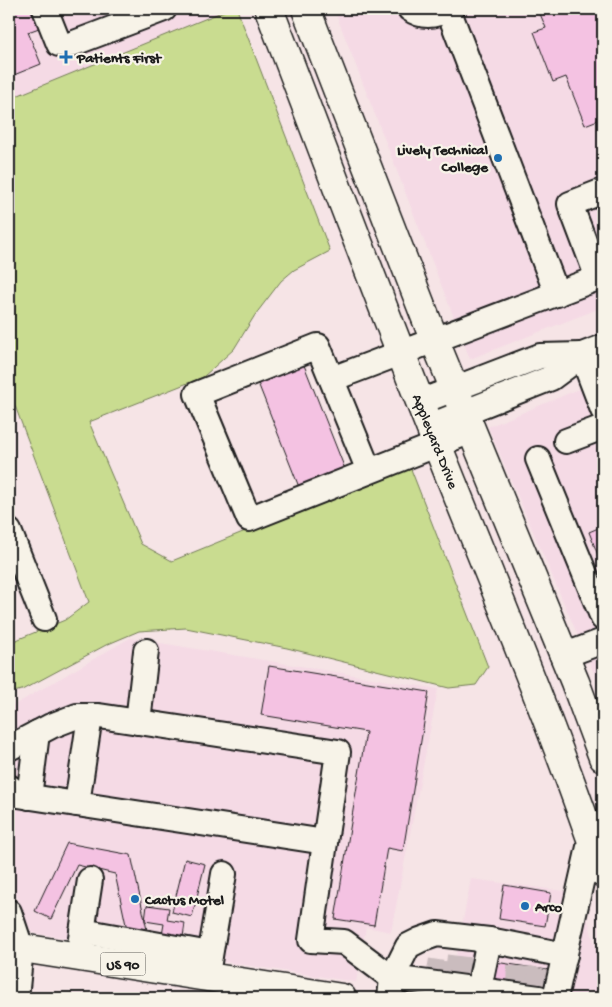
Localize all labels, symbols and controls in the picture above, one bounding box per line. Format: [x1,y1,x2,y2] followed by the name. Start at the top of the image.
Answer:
[59,50,73,64] marker: Patients First
[76,50,163,68] place label: Patients First
[397,142,489,177] place label: Lively Technical College
[492,152,504,164] marker: Lively Technical College
[407,392,461,492] street label: Appleyard Drive
[144,892,225,910] place label: Cactus Motel
[129,893,141,905] marker: Cactus Motel
[534,899,562,917] place label: Arco
[519,900,531,912] marker: Arco
[100,952,146,976] road number: US 90

